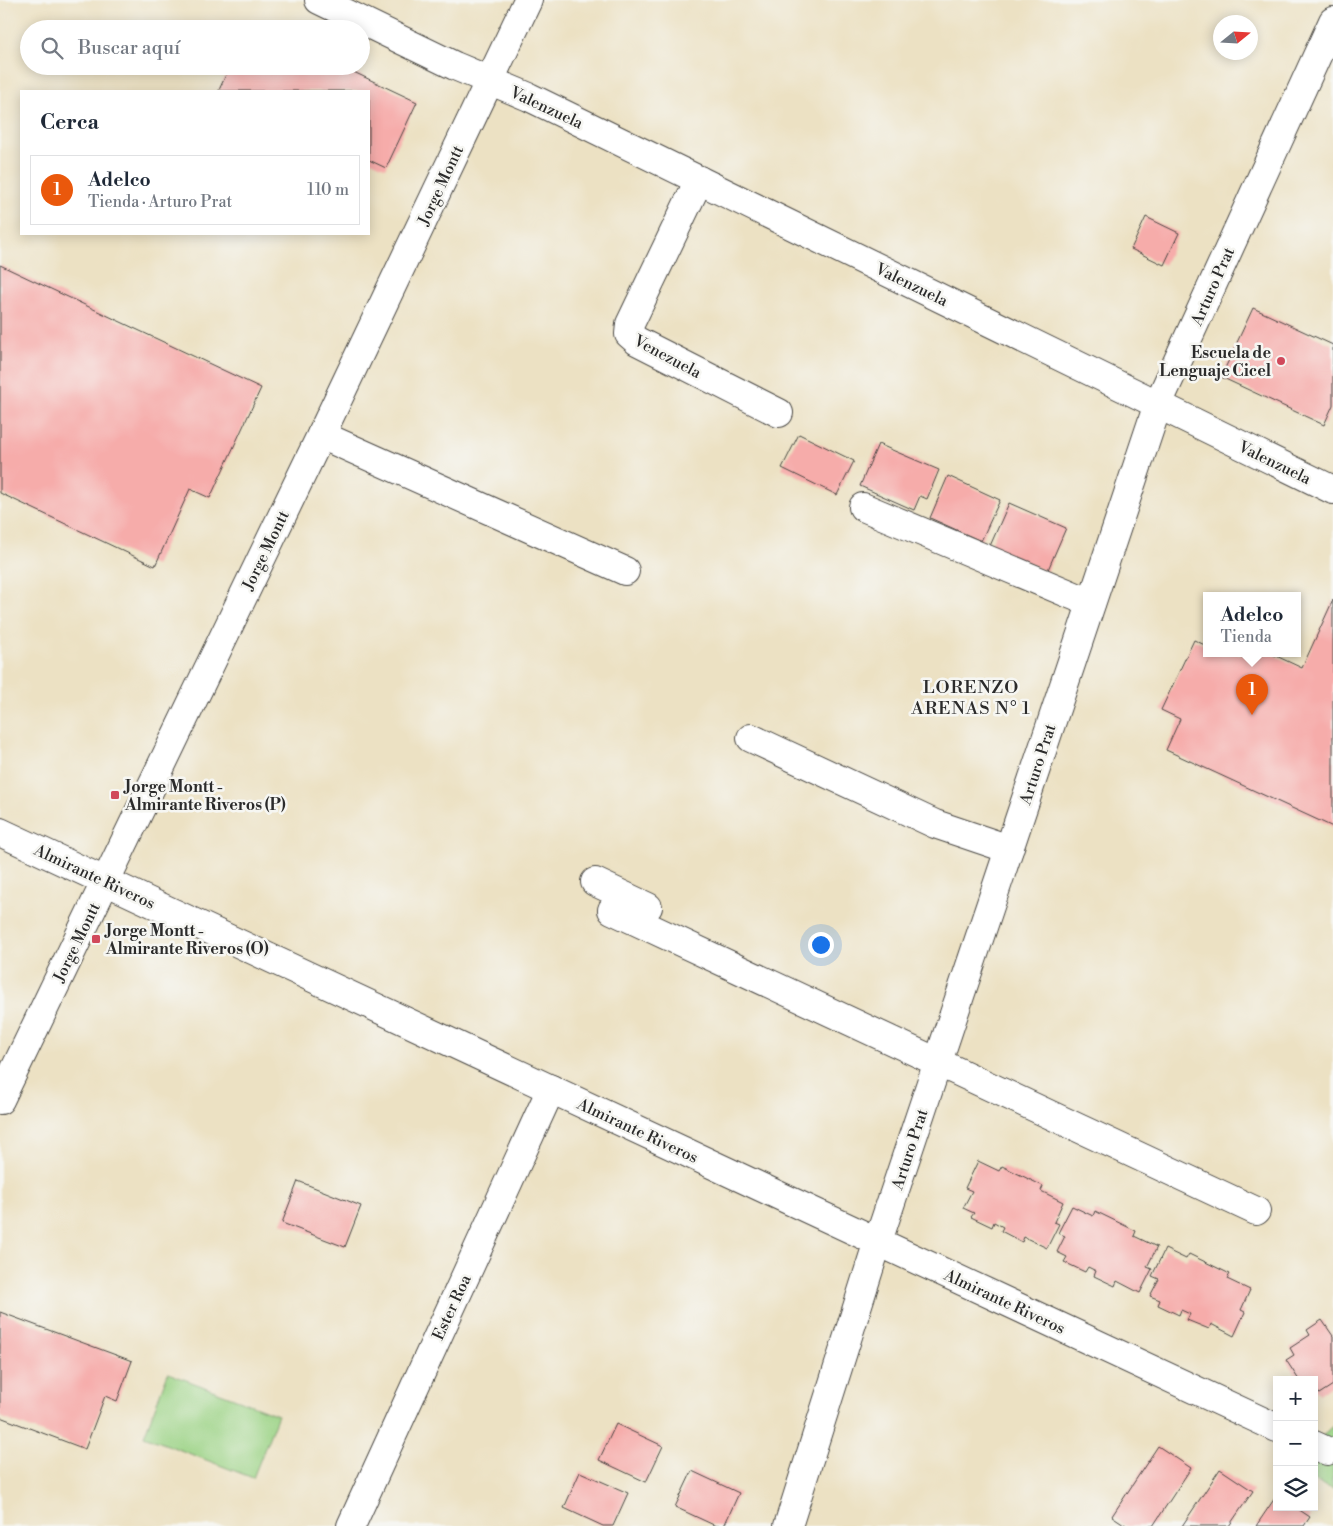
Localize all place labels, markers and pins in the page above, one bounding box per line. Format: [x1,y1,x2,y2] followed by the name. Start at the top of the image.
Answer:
[1159,343,1272,381] place label: Escuela de Lenguaje Cicel
[1275,355,1287,367] marker: Escuela de Lenguaje Cicel
[1236,674,1268,715] pin: 1
[123,777,286,815] place label: Jorge Montt - Almirante Riveros (P)
[109,789,121,801] marker: Jorge Montt - Almirante Riveros (P)
[104,921,269,959] place label: Jorge Montt - Almirante Riveros (O)
[90,933,102,945] marker: Jorge Montt - Almirante Riveros (O)

